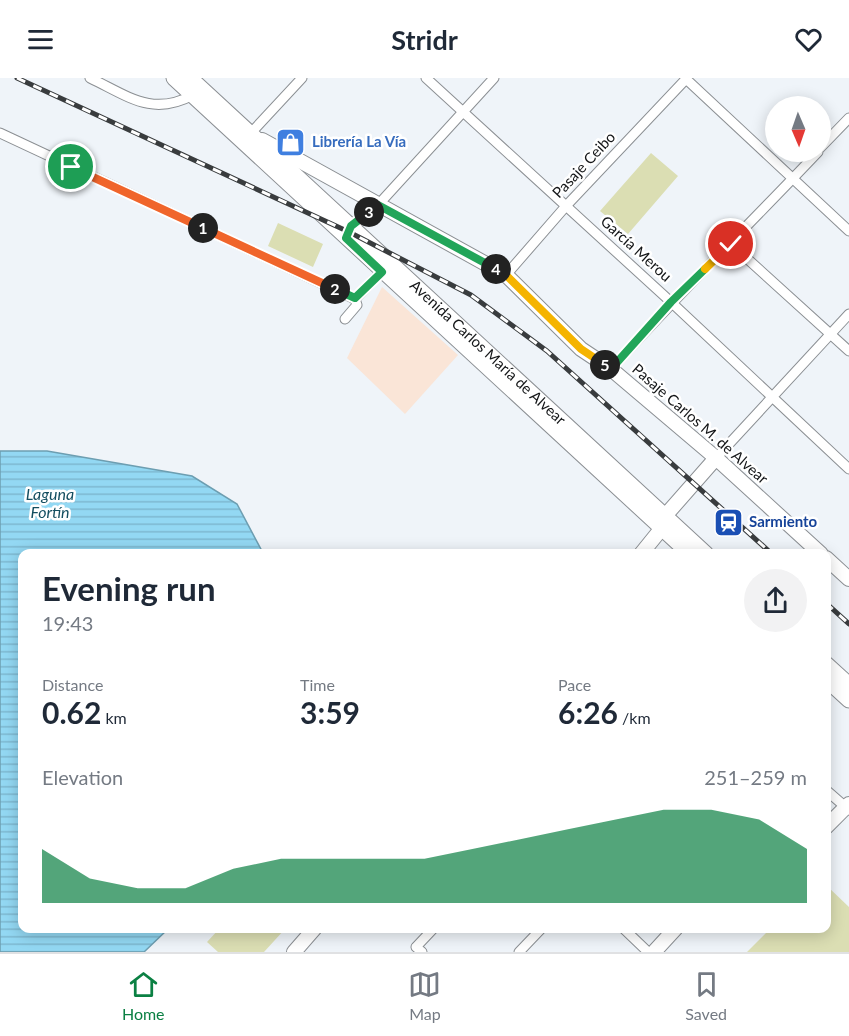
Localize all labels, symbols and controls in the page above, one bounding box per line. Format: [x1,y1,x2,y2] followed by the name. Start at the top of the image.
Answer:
[24,23,57,56] icon: menu
[391,23,458,56] text: Stridr
[792,23,825,56] icon: heart
[765,96,831,162] north arrow
[765,96,831,162] map controls
[275,126,307,158] shop icon: Librería La Vía
[548,128,618,201] street label: Pasaje Ceibo
[312,132,406,150] place label: Librería La Vía
[45,141,96,192] pin
[54,150,87,183] icon: arrive
[354,197,384,227] pin: 3
[364,202,374,221] text: 3
[597,212,676,285] street label: García Merou
[188,213,218,243] pin: 1
[198,218,208,237] text: 1
[705,218,756,269] pin
[714,227,747,260] icon: check
[481,254,511,284] pin: 4
[491,259,501,278] text: 4
[320,274,350,304] pin: 2
[407,276,570,428] street label: Avenida Carlos María de Alvear
[330,279,340,298] text: 2
[590,350,620,380] pin: 5
[600,355,610,374] text: 5
[629,359,773,487] street label: Pasaje Carlos M. de Alvear
[26,484,74,521] water label: Laguna Fortín
[712,506,744,538] station icon: Sarmiento
[749,512,818,530] place label: Sarmiento
[42,568,216,608] text: Evening run
[744,569,807,632] button: share
[42,611,93,635] text: 19:43
[42,675,103,694] text: Distance
[300,675,335,694] text: Time
[558,675,591,694] text: Pace
[42,694,101,730] text: 0.62
[300,694,360,730] text: 3:59
[558,694,618,730] text: 6:26
[101,708,127,727] text: km
[618,708,651,727] text: /km
[42,765,123,789] text: Elevation
[704,765,807,789] text: 251–259 m
[122,968,165,1023] tab: Home
[408,968,441,1023] tab: Map
[685,968,727,1023] tab: Saved

